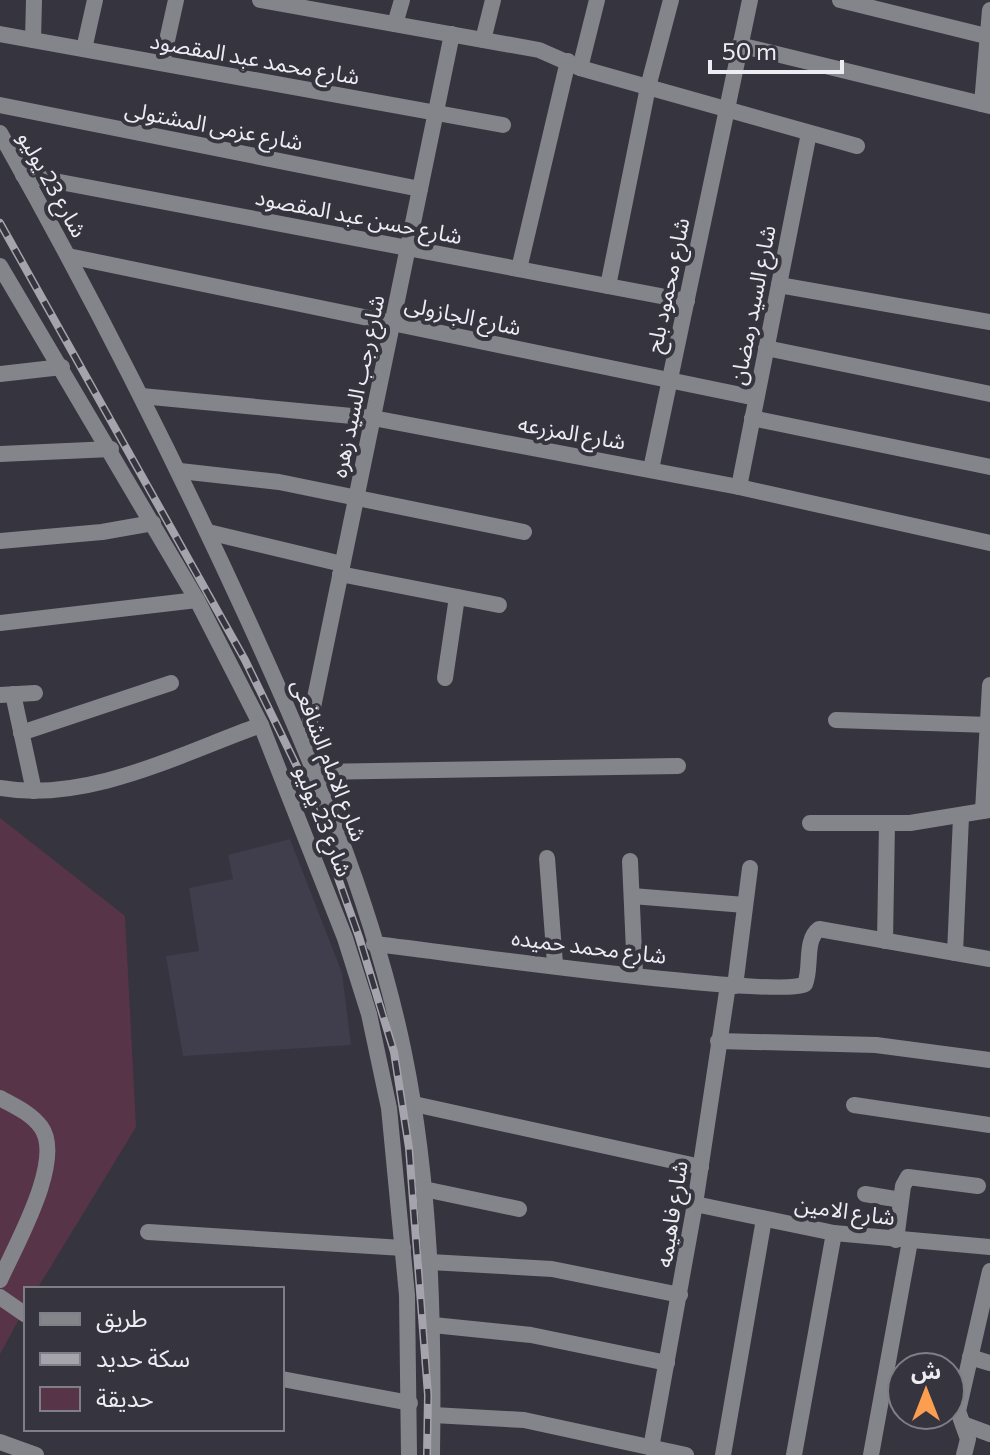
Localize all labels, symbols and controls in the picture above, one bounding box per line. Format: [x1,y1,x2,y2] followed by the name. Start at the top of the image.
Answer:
[710,24,842,74] scale bar
[148,26,362,94] street label: شارع محمد عبد المقصود
[722,36,777,65] text: 50 m
[122,94,305,159] street label: شارع عزمى المشتولى
[9,126,93,244] street label: شارع 23 يوليو
[253,183,465,253] street label: شارع حسن عبد المقصود
[640,215,698,356] street label: شارع محمود بلح
[723,223,785,388] street label: شارع السيد رمضان
[402,289,524,344] street label: شارع الجازولى
[324,292,393,481] street label: شارع رجب السيد زهره
[515,409,628,459] street label: شارع المزرعه
[283,675,373,846] street label: شارع الامام الشافعى
[286,762,358,882] street label: شارع 23 يوليو
[510,923,668,973] street label: شارع محمد حميده
[649,1159,697,1270] street label: شارع فاهيمه
[793,1190,897,1234] street label: شارع الامين
[24,1287,284,1431] legend
[96,1303,148,1334] text: طريق
[96,1343,190,1372] text: سكة حديد
[886,1351,966,1431] north arrow
[911,1357,941,1384] text: ش
[96,1383,154,1412] text: حديقة

